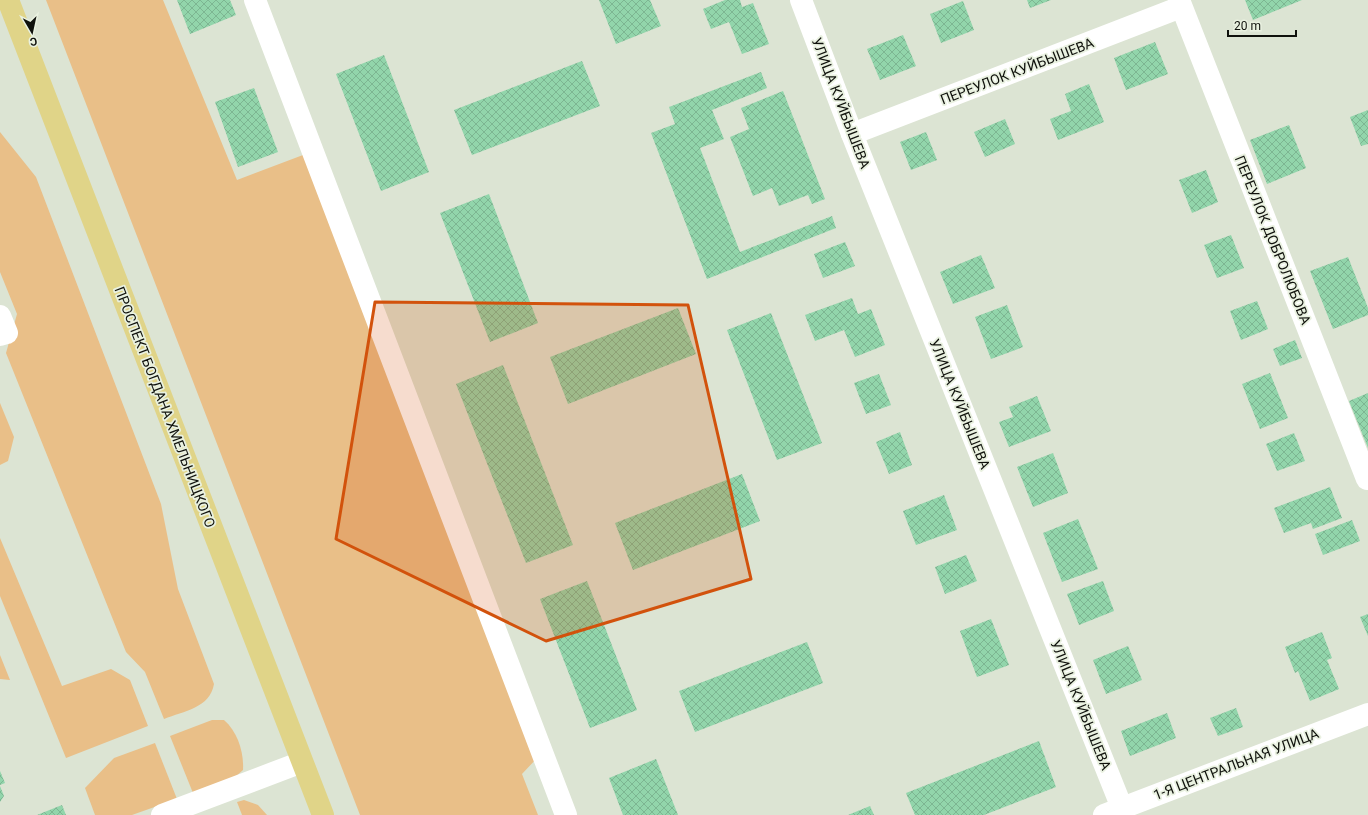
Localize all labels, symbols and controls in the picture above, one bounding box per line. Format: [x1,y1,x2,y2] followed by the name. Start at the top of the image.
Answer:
[12,12,52,52] north arrow
[1228,12,1296,38] scale bar
[1234,19,1261,33] text: 20 m
[29,34,38,48] text: С
[938,34,1096,108] street label: ПЕРЕУЛОК КУЙБЫШЕВА
[809,35,873,171] street label: УЛИЦА КУЙБЫШЕВА
[1232,153,1314,327] street label: ПЕРЕУЛОК ДОБРОЛЮБОВА
[112,284,218,530] street label: ПРОСПЕКТ БОГДАНА ХМЕЛЬНИЦКОГО
[927,337,993,471] street label: УЛИЦА КУЙБЫШЕВА
[1048,638,1114,772] street label: УЛИЦА КУЙБЫШЕВА
[1151,725,1321,803] street label: 1-Я ЦЕНТРАЛЬНАЯ УЛИЦА

